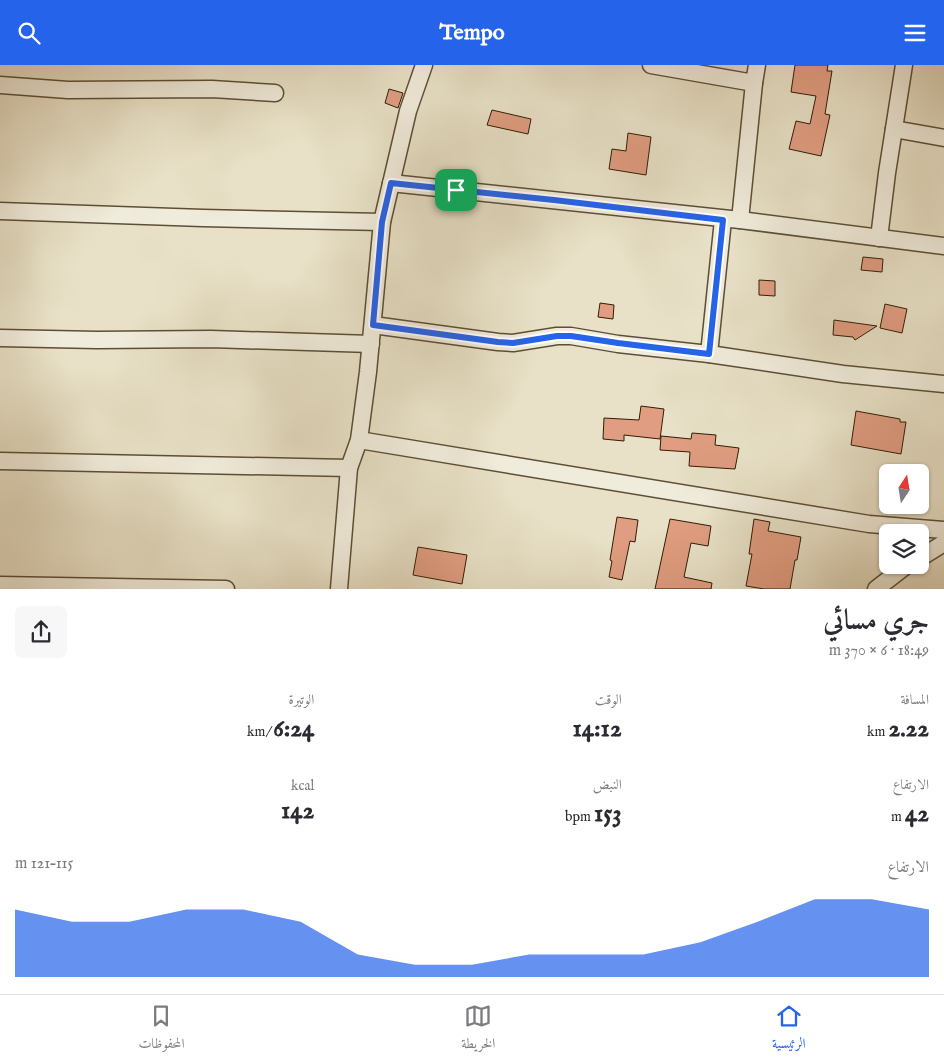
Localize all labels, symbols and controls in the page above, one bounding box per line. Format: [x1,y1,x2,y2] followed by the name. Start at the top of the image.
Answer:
[15,19,43,47] icon: search
[440,19,505,47] text: Tempo
[901,19,929,47] icon: menu
[435,169,477,211] pin
[442,176,470,204] icon: arrive
[879,464,929,514] north arrow
[879,464,929,574] map controls
[879,524,929,574] button: layers
[823,604,929,639] text: جري مسائي
[15,606,67,658] button: share
[829,641,929,661] text: 18:49 · 6 × 370 m
[289,691,314,709] text: الوتيرة
[595,691,622,709] text: الوقت
[900,691,929,709] text: المسافة
[273,713,314,745] text: 6:24
[572,713,622,745] text: 14:12
[888,713,929,745] text: 2.22
[247,723,273,741] text: /km
[867,723,888,741] text: km
[593,776,622,794] text: النبض
[893,776,929,794] text: الارتفاع
[291,777,314,795] text: kcal
[281,795,314,827] text: 142
[594,798,622,830] text: 153
[905,798,929,830] text: 42
[565,808,594,826] text: bpm
[891,808,905,826] text: m
[15,854,73,874] text: 115–121 m
[887,858,929,878] text: الارتفاع
[138,1002,185,1057] tab: المحفوظات
[461,1002,495,1057] tab: الخريطة
[772,1002,806,1057] tab: الرئيسية

